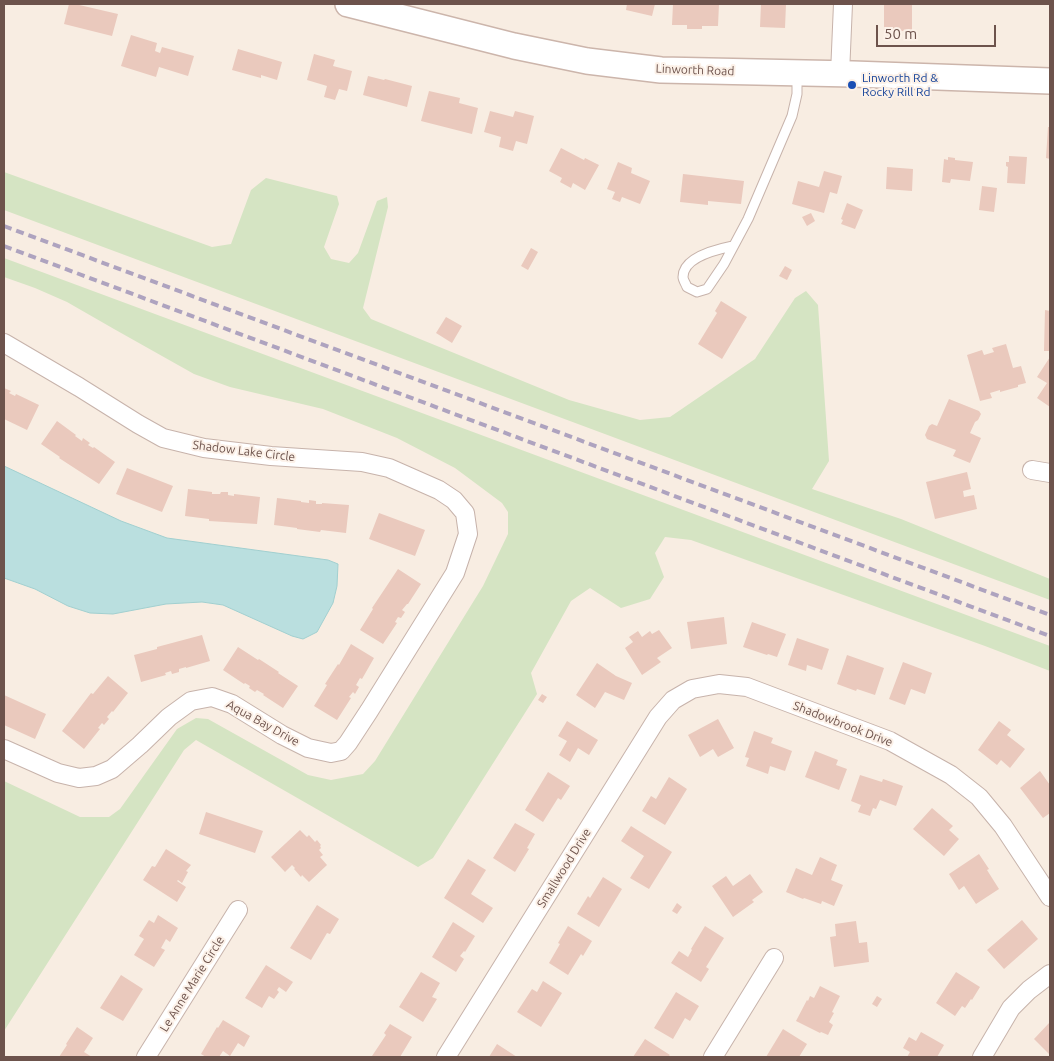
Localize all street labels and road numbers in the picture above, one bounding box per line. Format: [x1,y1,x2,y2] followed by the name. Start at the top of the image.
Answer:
[655,61,735,79] street label: Linworth Road
[192,438,296,464] street label: Shadow Lake Circle
[224,697,302,749] street label: Aqua Bay Drive
[791,698,895,750] street label: Shadowbrook Drive
[534,826,594,910] street label: Smallwood Drive
[157,934,227,1034] street label: Le Anne Marie Circle

